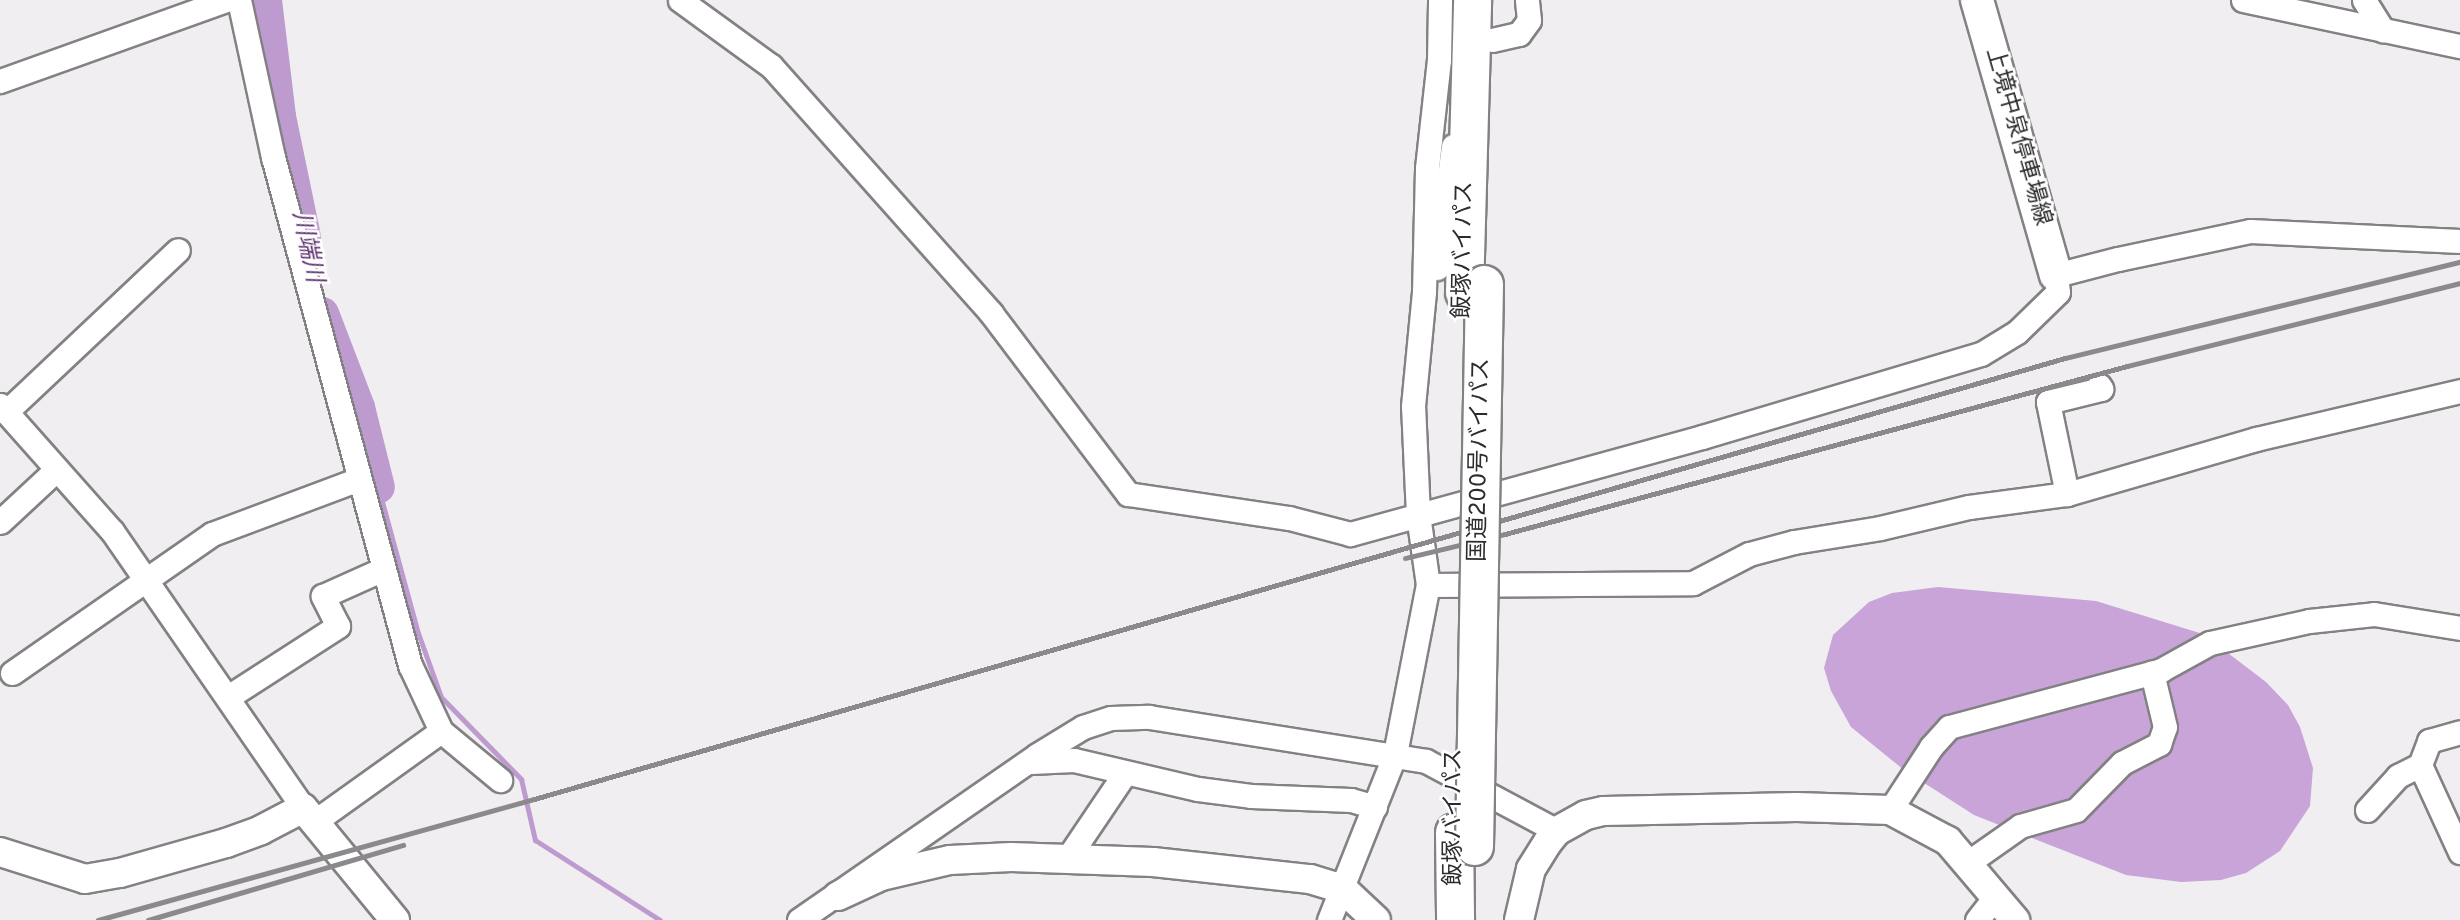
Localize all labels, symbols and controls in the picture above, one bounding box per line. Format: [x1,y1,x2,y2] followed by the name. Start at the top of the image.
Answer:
[1978,45,2056,229] street label: 上境中泉停車場線
[1450,181,1480,319] street label: 飯塚バイパス
[284,209,328,285] water label: 川端川
[1465,358,1497,562] street label: 国道200号バイパス
[1441,748,1469,886] street label: 飯塚バイパス

